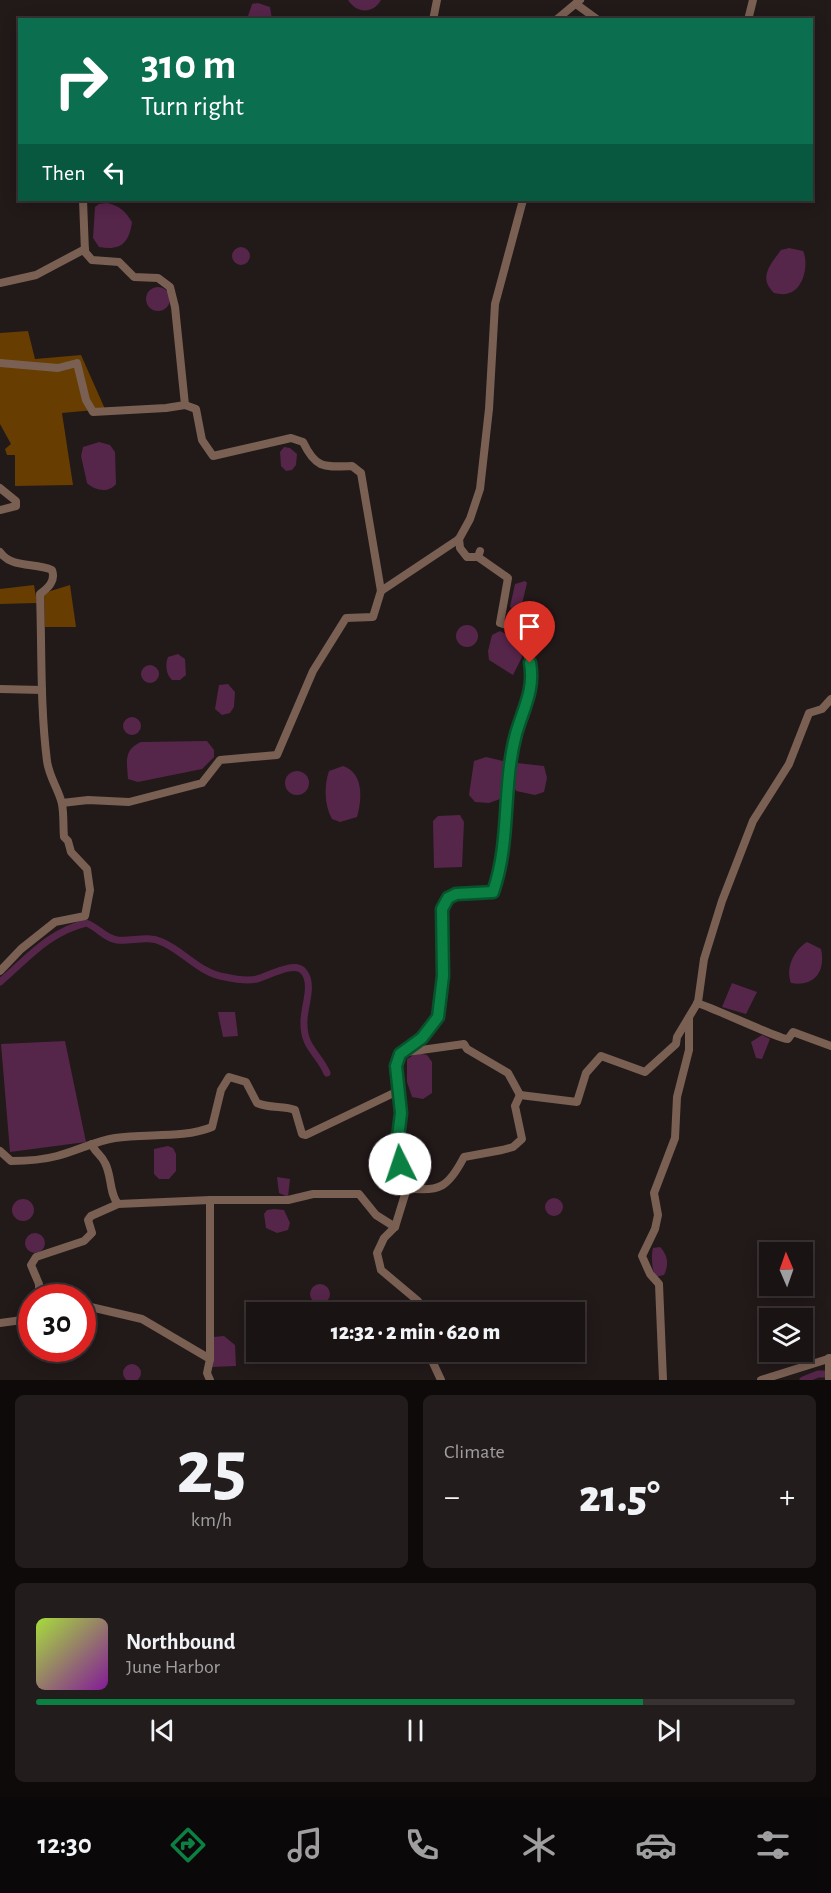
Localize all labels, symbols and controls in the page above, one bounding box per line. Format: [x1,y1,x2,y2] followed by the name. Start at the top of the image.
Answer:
[42,42,120,120] icon: right
[141,44,236,86] text: 310 m
[141,93,244,120] text: Turn right
[98,156,131,189] icon: left
[42,162,86,184] text: Then
[504,601,555,663] pin
[513,610,546,643] icon: arrive
[368,1132,432,1196] position arrow
[759,1242,813,1296] north arrow
[759,1242,813,1362] map controls
[18,1284,96,1362] speed limit sign: 30
[759,1308,813,1362] button: layers
[331,1321,500,1343] text: 12:32 · 2 min · 620 m
[176,1430,247,1508] text: 25
[444,1442,505,1462] text: Climate
[579,1475,660,1520] text: 21.5°
[444,1481,460,1514] text: −
[779,1481,795,1514] text: +
[191,1510,232,1530] text: km/h
[126,1631,235,1653] text: Northbound
[126,1657,220,1677] text: June Harbor
[146,1714,179,1747] icon: previous
[399,1714,432,1747] icon: pause
[652,1714,685,1747] icon: next
[167,1824,209,1866] icon: directions
[284,1824,326,1866] icon: music
[401,1824,443,1866] icon: phone
[518,1824,560,1866] icon: climate
[635,1824,677,1866] icon: car
[752,1824,794,1866] icon: filters
[37,1831,92,1858] text: 12:30

